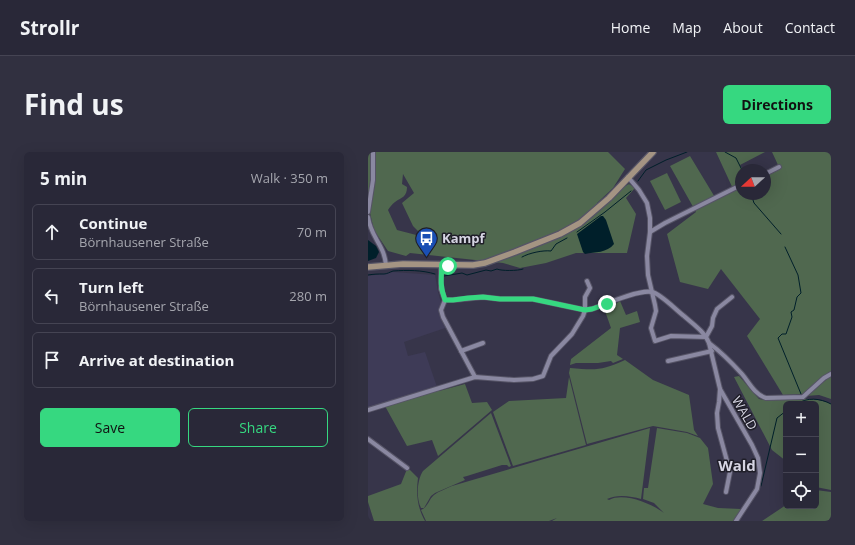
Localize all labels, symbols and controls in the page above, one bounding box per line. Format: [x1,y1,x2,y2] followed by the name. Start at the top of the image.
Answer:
[20,15,79,41] text: Strollr
[611,18,650,37] text: Home
[672,18,701,37] text: Map
[723,18,763,37] text: About
[785,18,835,37] text: Contact
[24,85,124,123] text: Find us
[723,85,831,124] button: Directions
[735,164,771,200] north arrow
[40,167,87,190] text: 5 min
[251,169,328,187] text: Walk · 350 m
[79,213,147,233] text: Continue
[41,221,63,243] icon: ahead
[297,223,327,241] text: 70 m
[414,225,440,258] bus stop icon: Kampf
[442,229,485,247] place label: Kampf
[79,233,209,251] text: Börnhausener Straße
[439,257,457,275] route start
[79,277,144,297] text: Turn left
[41,285,63,307] icon: left
[289,287,327,305] text: 280 m
[598,295,616,313] route end
[79,297,209,315] text: Börnhausener Straße
[41,349,63,371] icon: arrive
[79,350,234,370] text: Arrive at destination
[728,393,762,433] street label: WALD
[783,401,819,509] map controls
[783,401,819,437] button: +
[40,408,180,447] button: Save
[188,408,328,447] button: Share
[783,437,819,473] button: −
[718,455,756,475] district label: Wald
[783,473,819,509] button: locate

